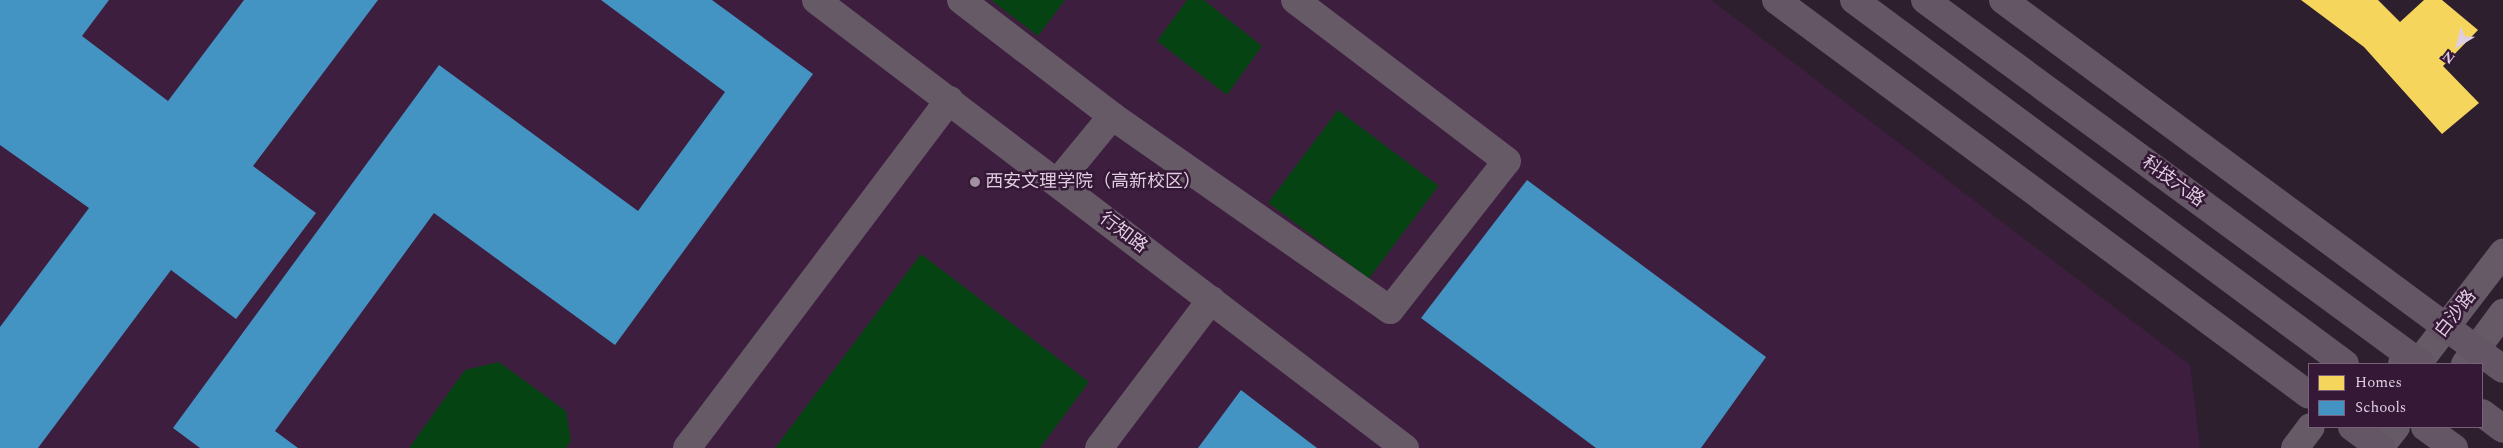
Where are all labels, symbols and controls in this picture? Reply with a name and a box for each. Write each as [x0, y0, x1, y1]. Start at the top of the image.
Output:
north arrow [2433, 20, 2483, 70]
text: N [2438, 46, 2460, 69]
street label: 科技六路 [2138, 152, 2208, 212]
place label: 西安文理学院（高新校区） [985, 171, 1201, 193]
marker: 西安文理学院（高新校区） [969, 176, 981, 188]
street label: 行知路 [1095, 208, 1151, 258]
street label: 白沙路 [2431, 286, 2481, 342]
legend [2308, 363, 2483, 428]
text: Homes [2355, 371, 2402, 394]
text: Schools [2355, 396, 2406, 419]

